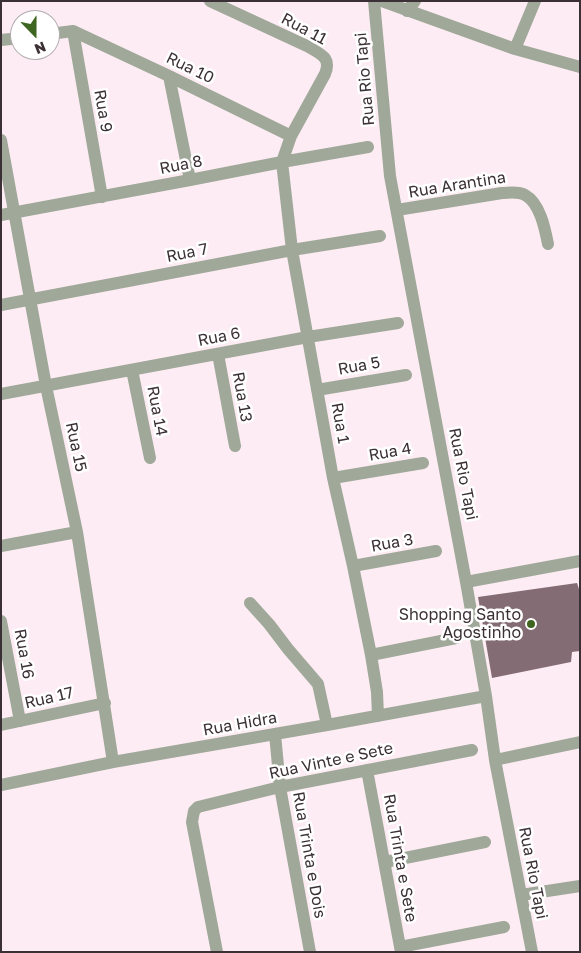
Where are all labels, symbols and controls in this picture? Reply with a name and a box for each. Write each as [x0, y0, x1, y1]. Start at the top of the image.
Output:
street label: Rua 11 [278, 9, 330, 49]
north arrow [10, 10, 60, 60]
street label: Rua Rio Tapi [351, 31, 379, 127]
text: N [32, 39, 49, 58]
street label: Rua 10 [163, 48, 217, 88]
street label: Rua 9 [90, 88, 116, 134]
street label: Rua 8 [158, 151, 204, 179]
street label: Rua Arantina [407, 168, 507, 202]
street label: Rua 7 [165, 240, 209, 266]
street label: Rua 6 [196, 323, 242, 351]
street label: Rua 5 [336, 353, 382, 379]
street label: Rua 13 [228, 371, 256, 423]
street label: Rua 14 [143, 384, 171, 438]
street label: Rua 1 [327, 401, 353, 445]
street label: Rua 15 [61, 420, 91, 474]
street label: Rua Rio Tapi [445, 426, 481, 522]
street label: Rua 4 [367, 439, 413, 465]
street label: Rua 3 [369, 530, 415, 556]
place label: Shopping Santo Agostinho [399, 605, 521, 643]
marker: Shopping Santo Agostinho [525, 618, 537, 630]
street label: Rua 16 [10, 627, 38, 681]
street label: Rua 17 [23, 683, 75, 713]
street label: Rua Hidra [202, 708, 278, 740]
street label: Rua Vinte e Sete [267, 738, 395, 784]
street label: Rua Trinta e Dois [288, 790, 330, 920]
street label: Rua Trinta e Sete [379, 792, 421, 924]
street label: Rua Rio Tapi [515, 825, 551, 921]

